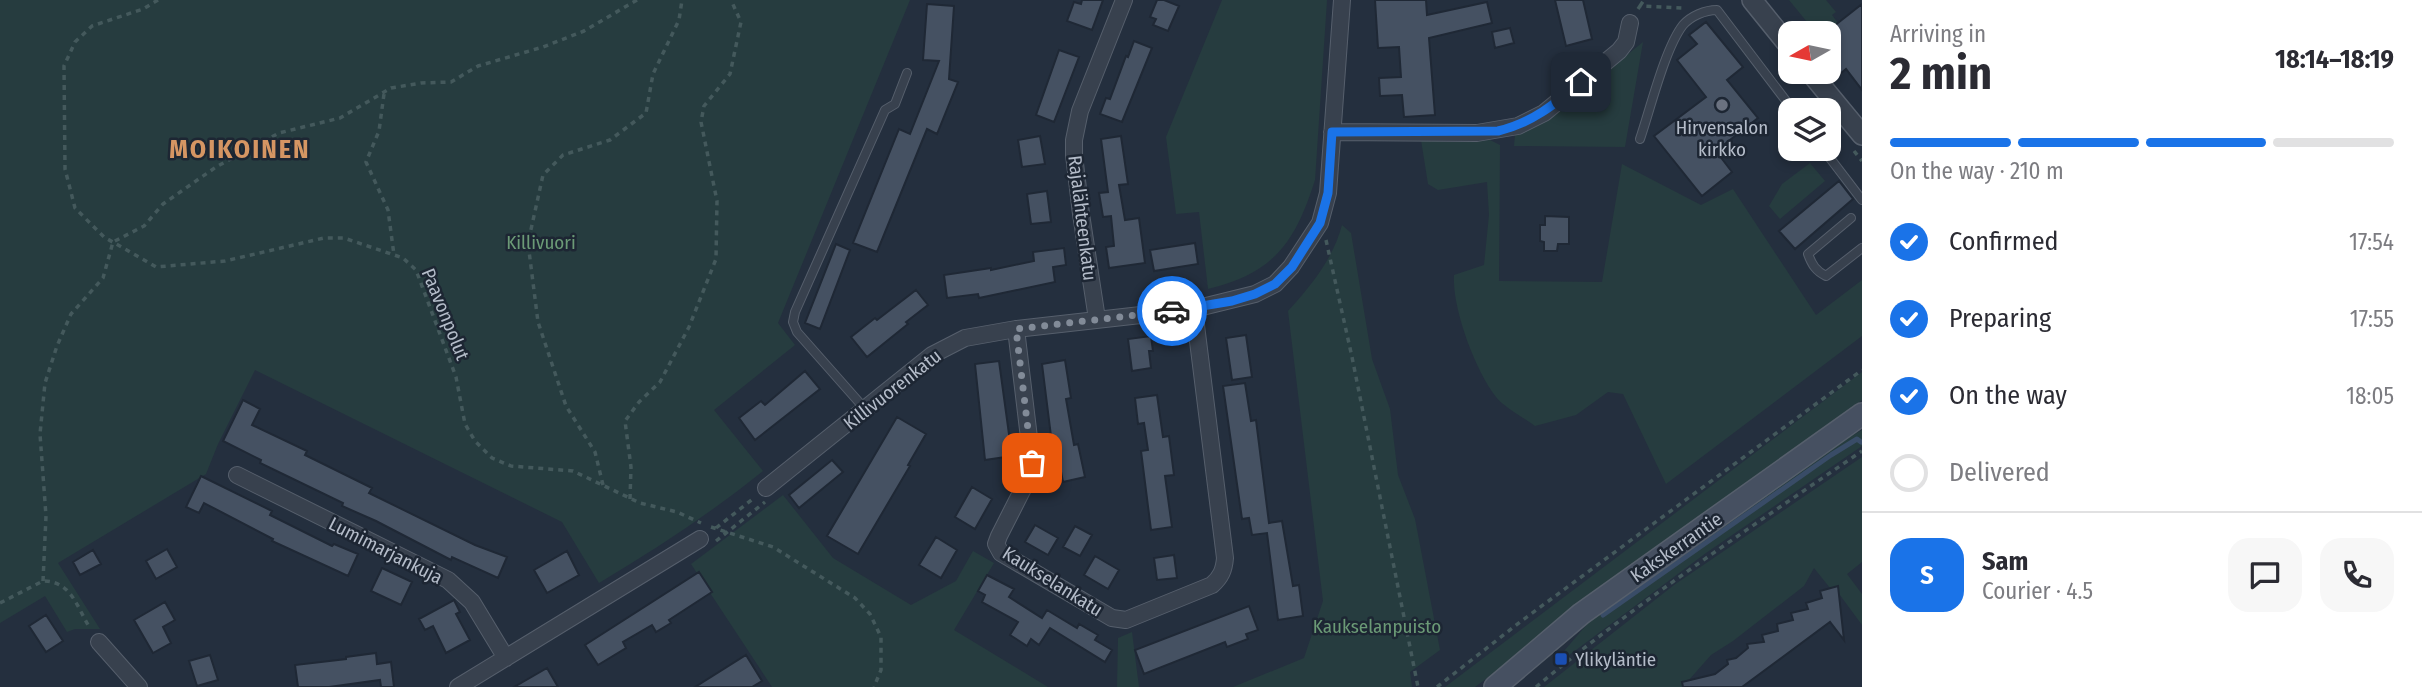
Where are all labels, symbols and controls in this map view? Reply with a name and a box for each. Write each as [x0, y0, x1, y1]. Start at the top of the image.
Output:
text: Arriving in [1890, 20, 1986, 48]
north arrow [1778, 21, 1841, 84]
map controls [1778, 21, 1841, 161]
text: 18:14–18:19 [2275, 44, 2394, 75]
text: 2 min [1890, 46, 1992, 101]
pin [1551, 52, 1611, 112]
icon: home [1562, 63, 1600, 101]
marker: Hirvensalon kirkko [1714, 97, 1730, 113]
button: layers [1778, 98, 1841, 161]
place label: Hirvensalon kirkko [1676, 116, 1768, 161]
district label: MOIKOINEN [169, 134, 311, 165]
street label: Rajalähteenkatu [1063, 154, 1102, 282]
text: On the way · 210 m [1890, 157, 2064, 185]
icon: check [1890, 223, 1928, 261]
text: Confirmed [1949, 226, 2059, 257]
text: 17:54 [2349, 228, 2394, 256]
park label: Killivuori [506, 231, 576, 254]
street label: Paavonpolut [417, 265, 475, 364]
courier [1137, 276, 1207, 346]
icon: car [1153, 292, 1191, 330]
icon: check [1890, 300, 1928, 338]
text: Preparing [1949, 303, 2051, 334]
text: 17:55 [2350, 305, 2394, 333]
street label: Killivuorenkatu [839, 344, 946, 435]
icon: check [1890, 377, 1928, 415]
text: On the way [1949, 380, 2067, 411]
text: 18:05 [2346, 382, 2394, 410]
pin [1002, 433, 1062, 493]
icon: bag [1013, 444, 1051, 482]
text: Delivered [1949, 457, 2050, 488]
street label: Kakskerrantie [1626, 507, 1727, 587]
street label: Lumimarjankuja [325, 512, 447, 589]
button: chat [2228, 538, 2302, 612]
button: phone [2320, 538, 2394, 612]
street label: Kaukselankatu [998, 542, 1107, 621]
text: Sam [1982, 546, 2028, 577]
text: S [1920, 560, 1934, 591]
text: Courier · 4.5 [1982, 577, 2093, 605]
park label: Kaukselanpuisto [1313, 615, 1441, 638]
place label: Ylikyläntie [1575, 648, 1656, 671]
marker: Ylikyläntie [1553, 651, 1569, 667]

